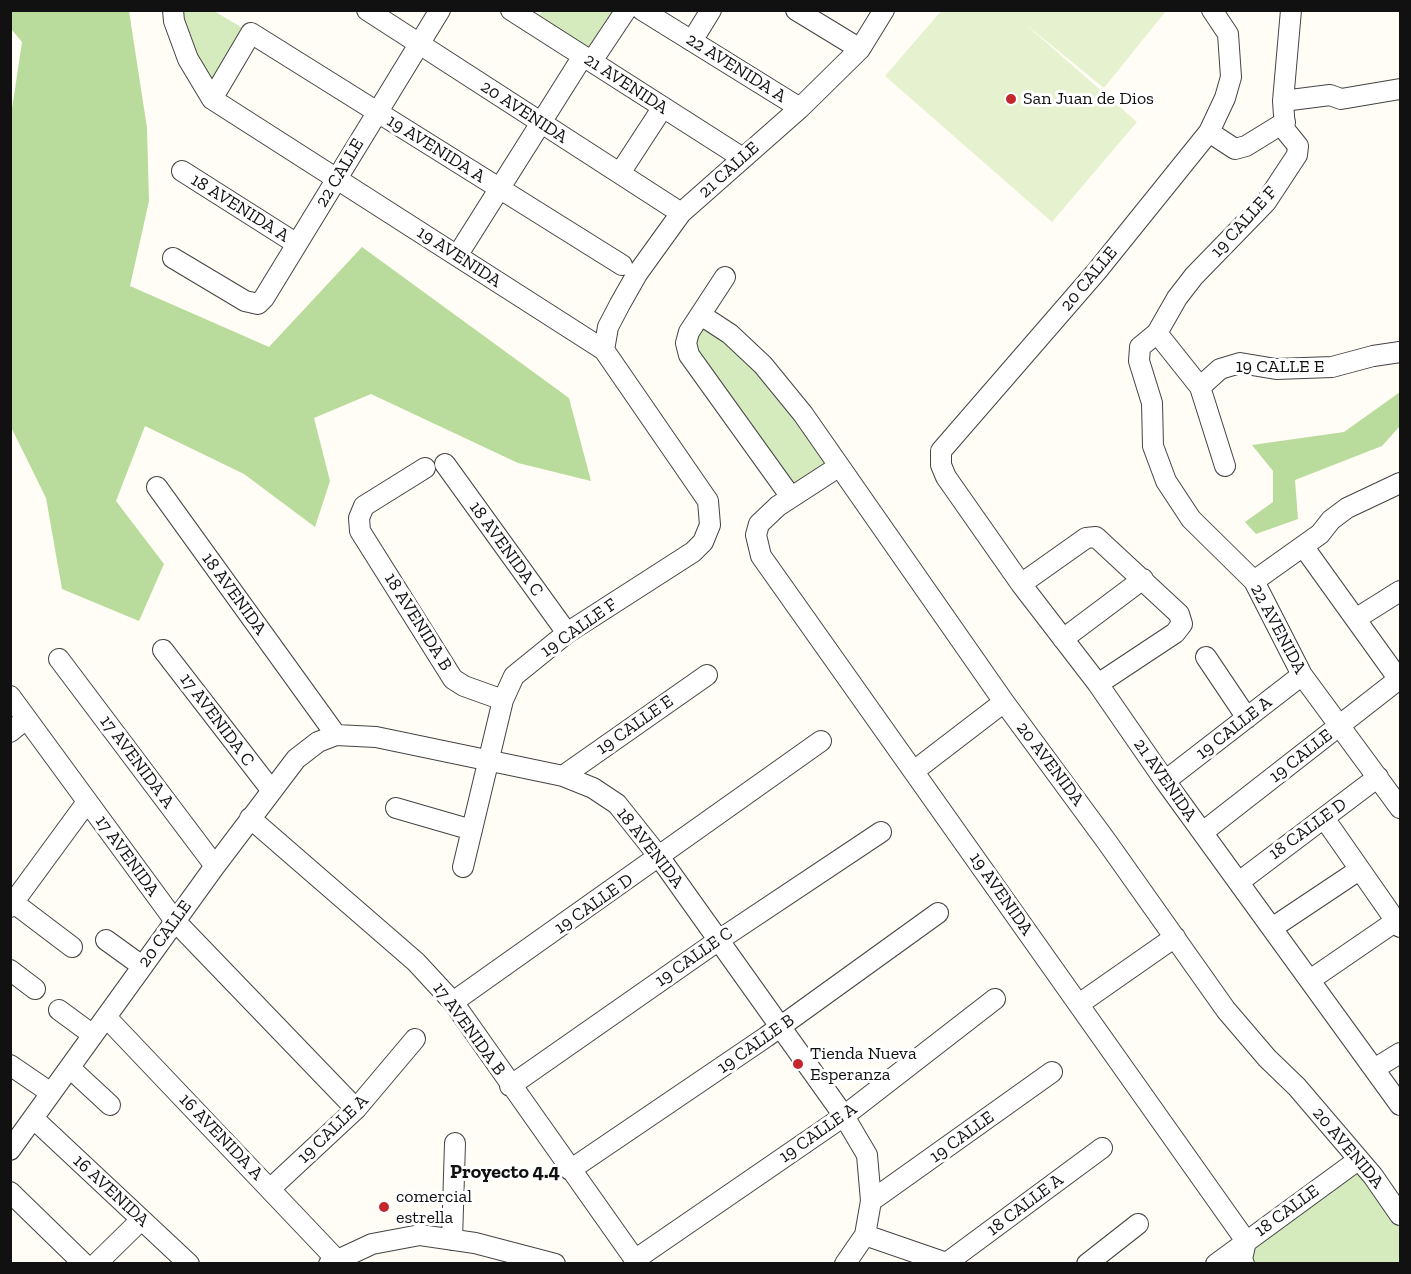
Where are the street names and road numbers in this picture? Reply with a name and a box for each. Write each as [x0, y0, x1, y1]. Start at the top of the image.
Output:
street label: 22 AVENIDA A [682, 29, 790, 107]
street label: 21 AVENIDA [580, 49, 672, 119]
street label: 20 AVENIDA [476, 76, 572, 148]
street label: 19 AVENIDA A [383, 110, 489, 188]
street label: 22 CALLE [311, 135, 369, 211]
street label: 21 CALLE [694, 137, 764, 203]
street label: 18 AVENIDA A [187, 169, 293, 247]
street label: 19 CALLE F [1206, 182, 1282, 262]
street label: 19 AVENIDA [413, 222, 505, 292]
street label: 20 CALLE [1056, 242, 1122, 316]
street label: 19 CALLE E [1236, 356, 1324, 378]
street label: 18 AVENIDA C [464, 497, 548, 601]
street label: 18 AVENIDA [197, 549, 271, 639]
street label: 18 AVENIDA B [379, 569, 457, 675]
street label: 22 AVENIDA [1245, 581, 1311, 677]
street label: 19 CALLE F [537, 594, 621, 662]
street label: 17 AVENIDA C [175, 669, 259, 771]
street label: 19 CALLE E [592, 691, 678, 759]
street label: 19 CALLE A [1192, 692, 1276, 764]
street label: 17 AVENIDA A [95, 711, 179, 813]
street label: 20 AVENIDA [1011, 718, 1089, 810]
street label: 19 CALLE [1265, 725, 1337, 787]
street label: 21 AVENIDA [1129, 735, 1201, 825]
street label: 18 CALLE D [1265, 794, 1351, 864]
street label: 18 AVENIDA [612, 803, 688, 893]
street label: 17 AVENIDA [90, 811, 164, 901]
street label: 19 AVENIDA [965, 848, 1037, 940]
street label: 19 CALLE D [551, 869, 637, 939]
street label: 20 CALLE [134, 896, 196, 972]
street label: 19 CALLE C [651, 922, 737, 992]
street label: 17 AVENIDA B [428, 978, 510, 1080]
street label: 19 CALLE B [713, 1010, 799, 1078]
street label: 16 AVENIDA A [174, 1089, 268, 1185]
street label: 19 CALLE A [293, 1090, 373, 1168]
street label: 19 CALLE A [775, 1098, 861, 1168]
street label: 20 AVENIDA [1308, 1103, 1388, 1193]
street label: 19 CALLE [926, 1106, 998, 1168]
street label: 16 AVENIDA [68, 1150, 154, 1232]
street label: 18 CALLE A [983, 1169, 1067, 1241]
street label: 18 CALLE [1251, 1180, 1323, 1242]

